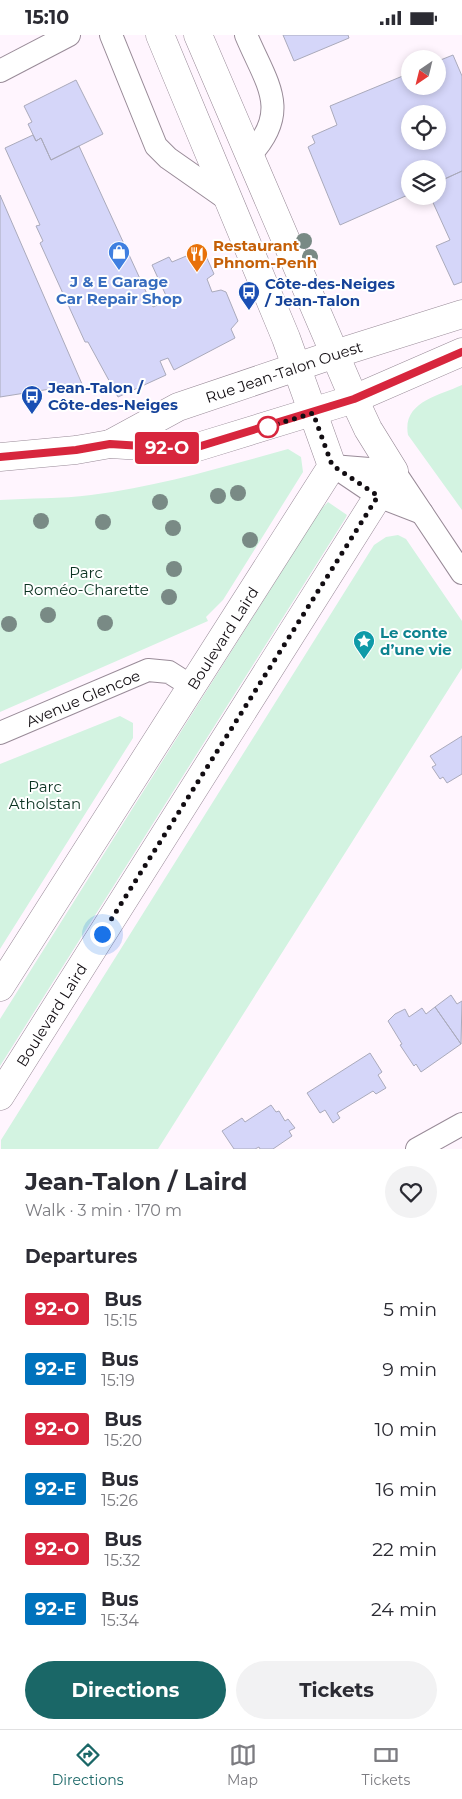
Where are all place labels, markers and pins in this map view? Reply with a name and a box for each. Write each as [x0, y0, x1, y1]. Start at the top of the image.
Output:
place label: Restaurant Phnom-Penh [213, 236, 317, 272]
shop icon: J & E Garage Car Repair Shop [107, 240, 131, 271]
restaurant icon: Restaurant Phnom-Penh [185, 242, 209, 273]
place label: J & E Garage Car Repair Shop [56, 272, 182, 308]
place label: Côte-des-Neiges / Jean-Talon [264, 274, 395, 310]
bus stop icon: Côte-des-Neiges / Jean-Talon [237, 280, 261, 311]
place label: Jean-Talon / Côte-des-Neiges [47, 378, 178, 414]
bus stop icon: Jean-Talon / Côte-des-Neiges [20, 384, 44, 415]
unlabelled marker [257, 416, 279, 438]
place label: Le conte d’une vie [380, 623, 452, 659]
place icon: Le conte d’une vie [352, 629, 376, 660]

